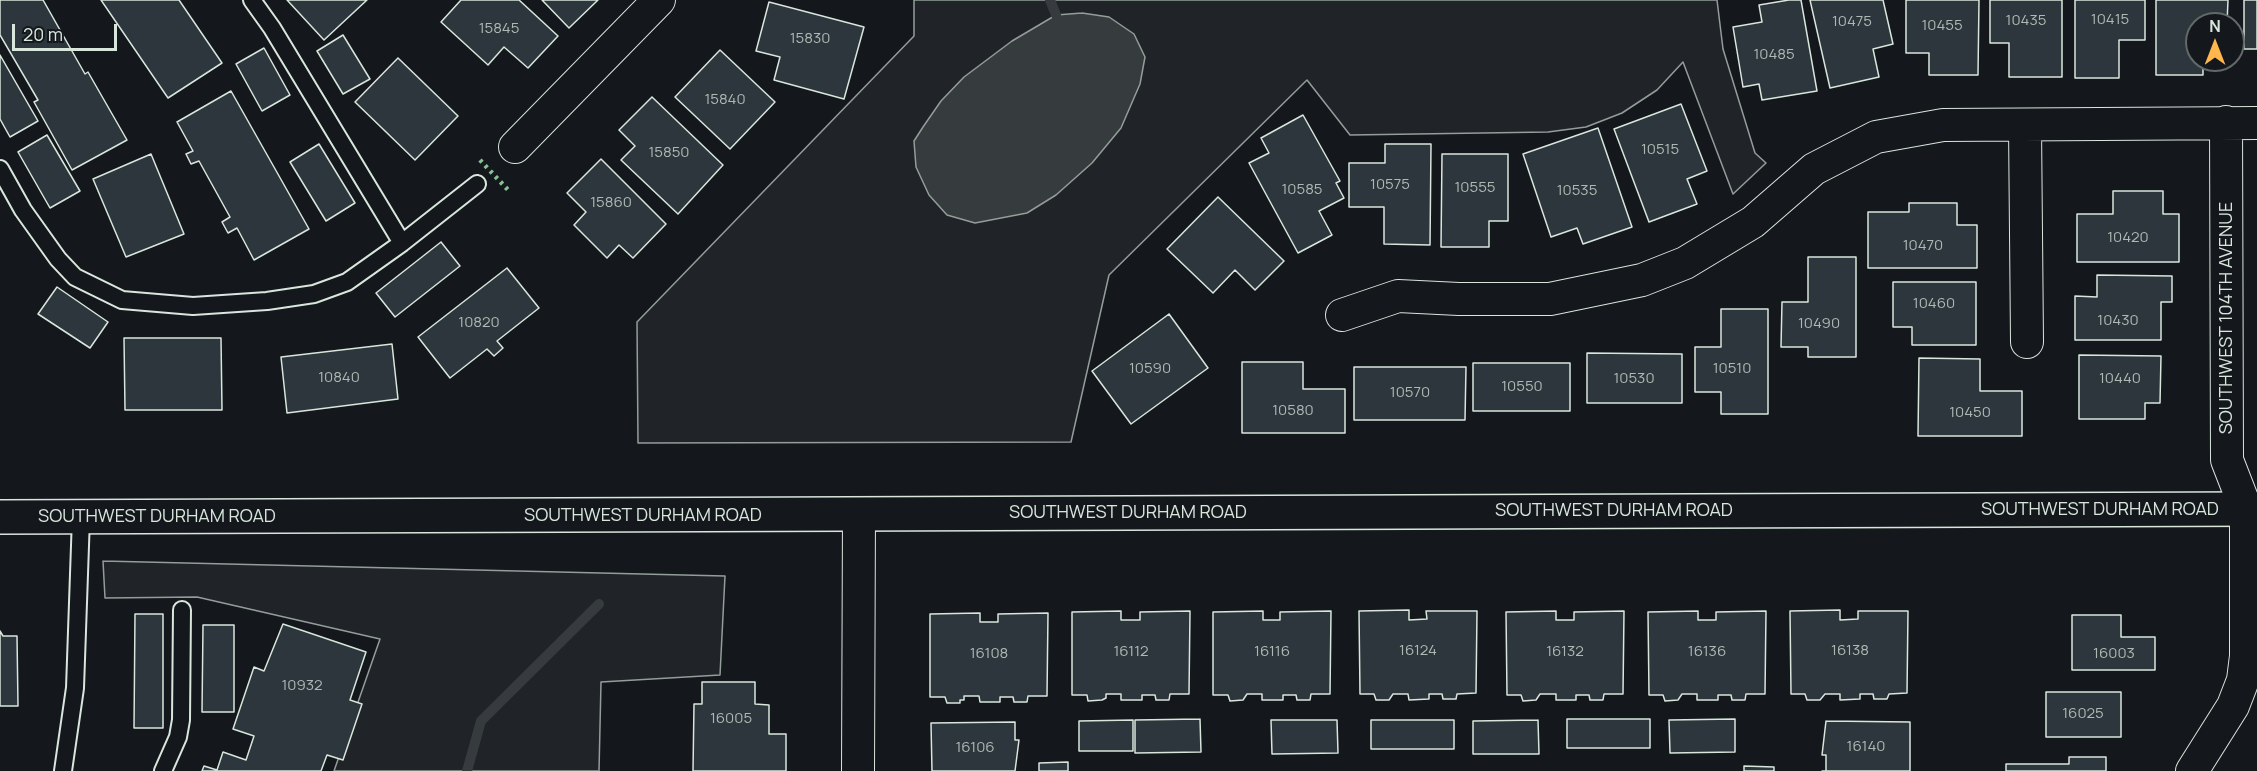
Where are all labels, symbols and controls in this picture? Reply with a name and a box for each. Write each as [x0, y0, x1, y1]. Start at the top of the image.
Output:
house number: 10415 [2091, 11, 2129, 29]
scale bar [15, 12, 120, 50]
house number: 10435 [2006, 12, 2046, 30]
north arrow [2185, 12, 2245, 72]
house number: 10475 [1832, 13, 1872, 31]
text: N [2209, 15, 2221, 37]
house number: 10455 [1921, 17, 1963, 35]
house number: 15845 [479, 20, 519, 38]
text: 20 m [23, 22, 63, 46]
house number: 15830 [790, 30, 830, 48]
house number: 10485 [1753, 46, 1795, 64]
house number: 15840 [704, 91, 746, 109]
house number: 10515 [1641, 141, 1679, 159]
house number: 15850 [648, 144, 690, 162]
house number: 10575 [1370, 176, 1410, 194]
house number: 10555 [1455, 179, 1495, 197]
house number: 10585 [1281, 181, 1323, 199]
house number: 10535 [1557, 182, 1597, 200]
house number: 15860 [590, 194, 632, 212]
street label: SOUTHWEST 104TH AVENUE [2216, 202, 2238, 434]
house number: 10420 [2107, 229, 2149, 247]
house number: 10470 [1903, 237, 1943, 255]
house number: 10460 [1913, 295, 1955, 313]
house number: 10430 [2097, 312, 2139, 330]
house number: 10820 [458, 314, 500, 332]
house number: 10490 [1798, 315, 1840, 333]
house number: 10590 [1129, 360, 1171, 378]
house number: 10510 [1713, 360, 1751, 378]
house number: 10840 [318, 369, 360, 387]
house number: 10530 [1613, 370, 1655, 388]
house number: 10440 [2099, 370, 2141, 388]
house number: 10550 [1501, 378, 1543, 396]
house number: 10570 [1390, 384, 1430, 402]
house number: 10580 [1272, 402, 1314, 420]
house number: 10450 [1949, 404, 1991, 422]
street label: SOUTHWEST DURHAM ROAD [1981, 499, 2219, 521]
street label: SOUTHWEST DURHAM ROAD [1495, 500, 1733, 522]
street label: SOUTHWEST DURHAM ROAD [1009, 502, 1247, 524]
street label: SOUTHWEST DURHAM ROAD [524, 505, 762, 527]
street label: SOUTHWEST DURHAM ROAD [38, 506, 276, 528]
house number: 16124 [1399, 642, 1437, 660]
house number: 16138 [1831, 642, 1869, 660]
house number: 16112 [1113, 643, 1149, 661]
house number: 16116 [1254, 643, 1290, 661]
house number: 16132 [1546, 643, 1584, 661]
house number: 16136 [1688, 643, 1726, 661]
house number: 16108 [970, 645, 1008, 663]
house number: 16003 [2093, 645, 2135, 663]
house number: 10932 [281, 677, 323, 695]
house number: 16025 [2062, 705, 2104, 723]
house number: 16005 [710, 710, 752, 728]
house number: 16140 [1847, 738, 1885, 756]
house number: 16106 [955, 739, 995, 757]

